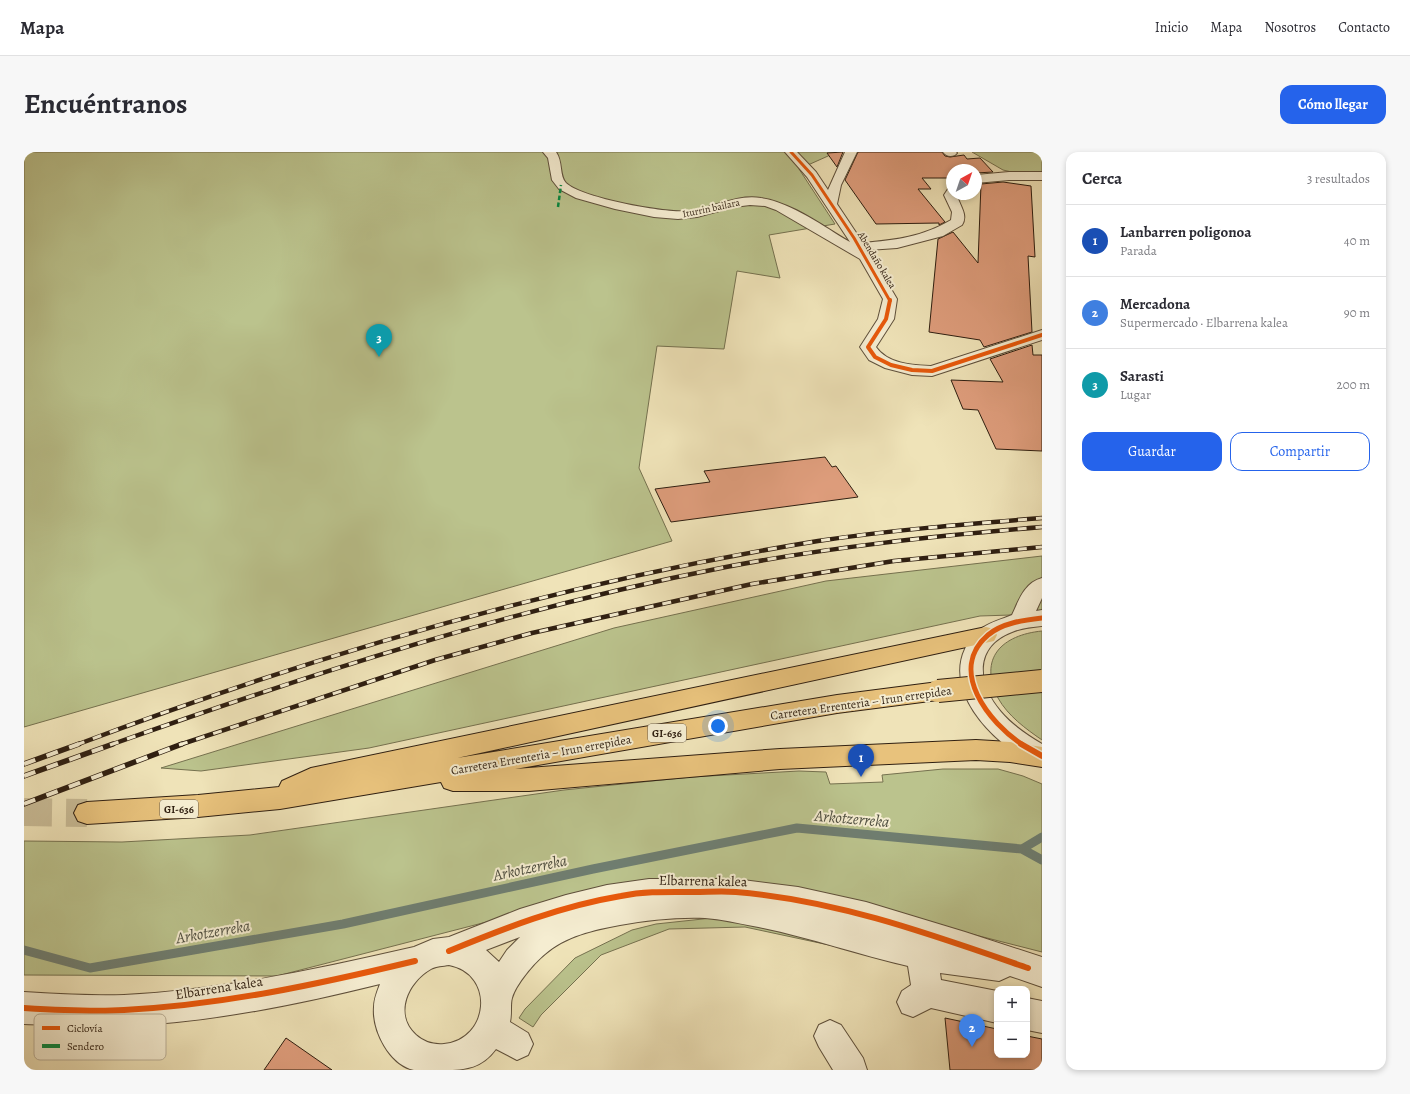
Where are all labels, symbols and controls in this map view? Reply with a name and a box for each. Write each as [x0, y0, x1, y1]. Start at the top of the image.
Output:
text: Mapa [20, 15, 64, 41]
text: Inicio [1155, 18, 1188, 37]
text: Mapa [1210, 18, 1242, 37]
text: Nosotros [1264, 18, 1316, 37]
text: Contacto [1338, 18, 1390, 37]
text: Encuéntranos [24, 85, 188, 123]
button: Cómo llegar [1280, 85, 1386, 124]
north arrow [946, 164, 982, 200]
text: Cerca [1082, 167, 1122, 190]
text: 3 resultados [1307, 170, 1370, 187]
street label: Iturrin bailara [681, 196, 741, 220]
text: Lanbarren poligonoa [1120, 222, 1252, 242]
street label: Abendaño kalea [854, 228, 899, 291]
text: 1 [1093, 232, 1097, 249]
text: 40 m [1344, 232, 1370, 249]
text: Parada [1120, 242, 1157, 259]
text: Mercadona [1120, 294, 1190, 314]
text: 2 [1092, 304, 1098, 321]
text: 90 m [1344, 304, 1370, 321]
text: Supermercado · Elbarrena kalea [1120, 314, 1288, 331]
pin: 3 [366, 324, 392, 357]
text: Sarasti [1120, 366, 1164, 386]
text: 3 [1092, 376, 1098, 393]
text: 200 m [1337, 376, 1370, 393]
text: Lugar [1120, 386, 1151, 403]
button: Guardar [1082, 432, 1222, 471]
button: Compartir [1230, 432, 1370, 471]
street label: Carretera Errenteria – Irun errepidea [769, 682, 953, 724]
your location [708, 716, 728, 736]
road number: GI-636 [648, 724, 686, 742]
street label: Carretera Errenteria – Irun errepidea [450, 731, 633, 779]
pin: 1 [848, 744, 874, 777]
road number: GI-636 [160, 800, 198, 818]
water label: Arkotzerreka [813, 805, 891, 833]
water label: Arkotzerreka [490, 849, 570, 887]
street label: Elbarrena kalea [659, 871, 748, 891]
water label: Arkotzerreka [173, 915, 252, 950]
street label: Elbarrena kalea [174, 972, 265, 1004]
map controls [994, 986, 1030, 1058]
button: + [994, 986, 1030, 1022]
legend [34, 1014, 166, 1060]
pin: 2 [959, 1014, 985, 1047]
text: Ciclovía [67, 1021, 103, 1036]
button: − [994, 1022, 1030, 1058]
text: Sendero [67, 1039, 105, 1054]

